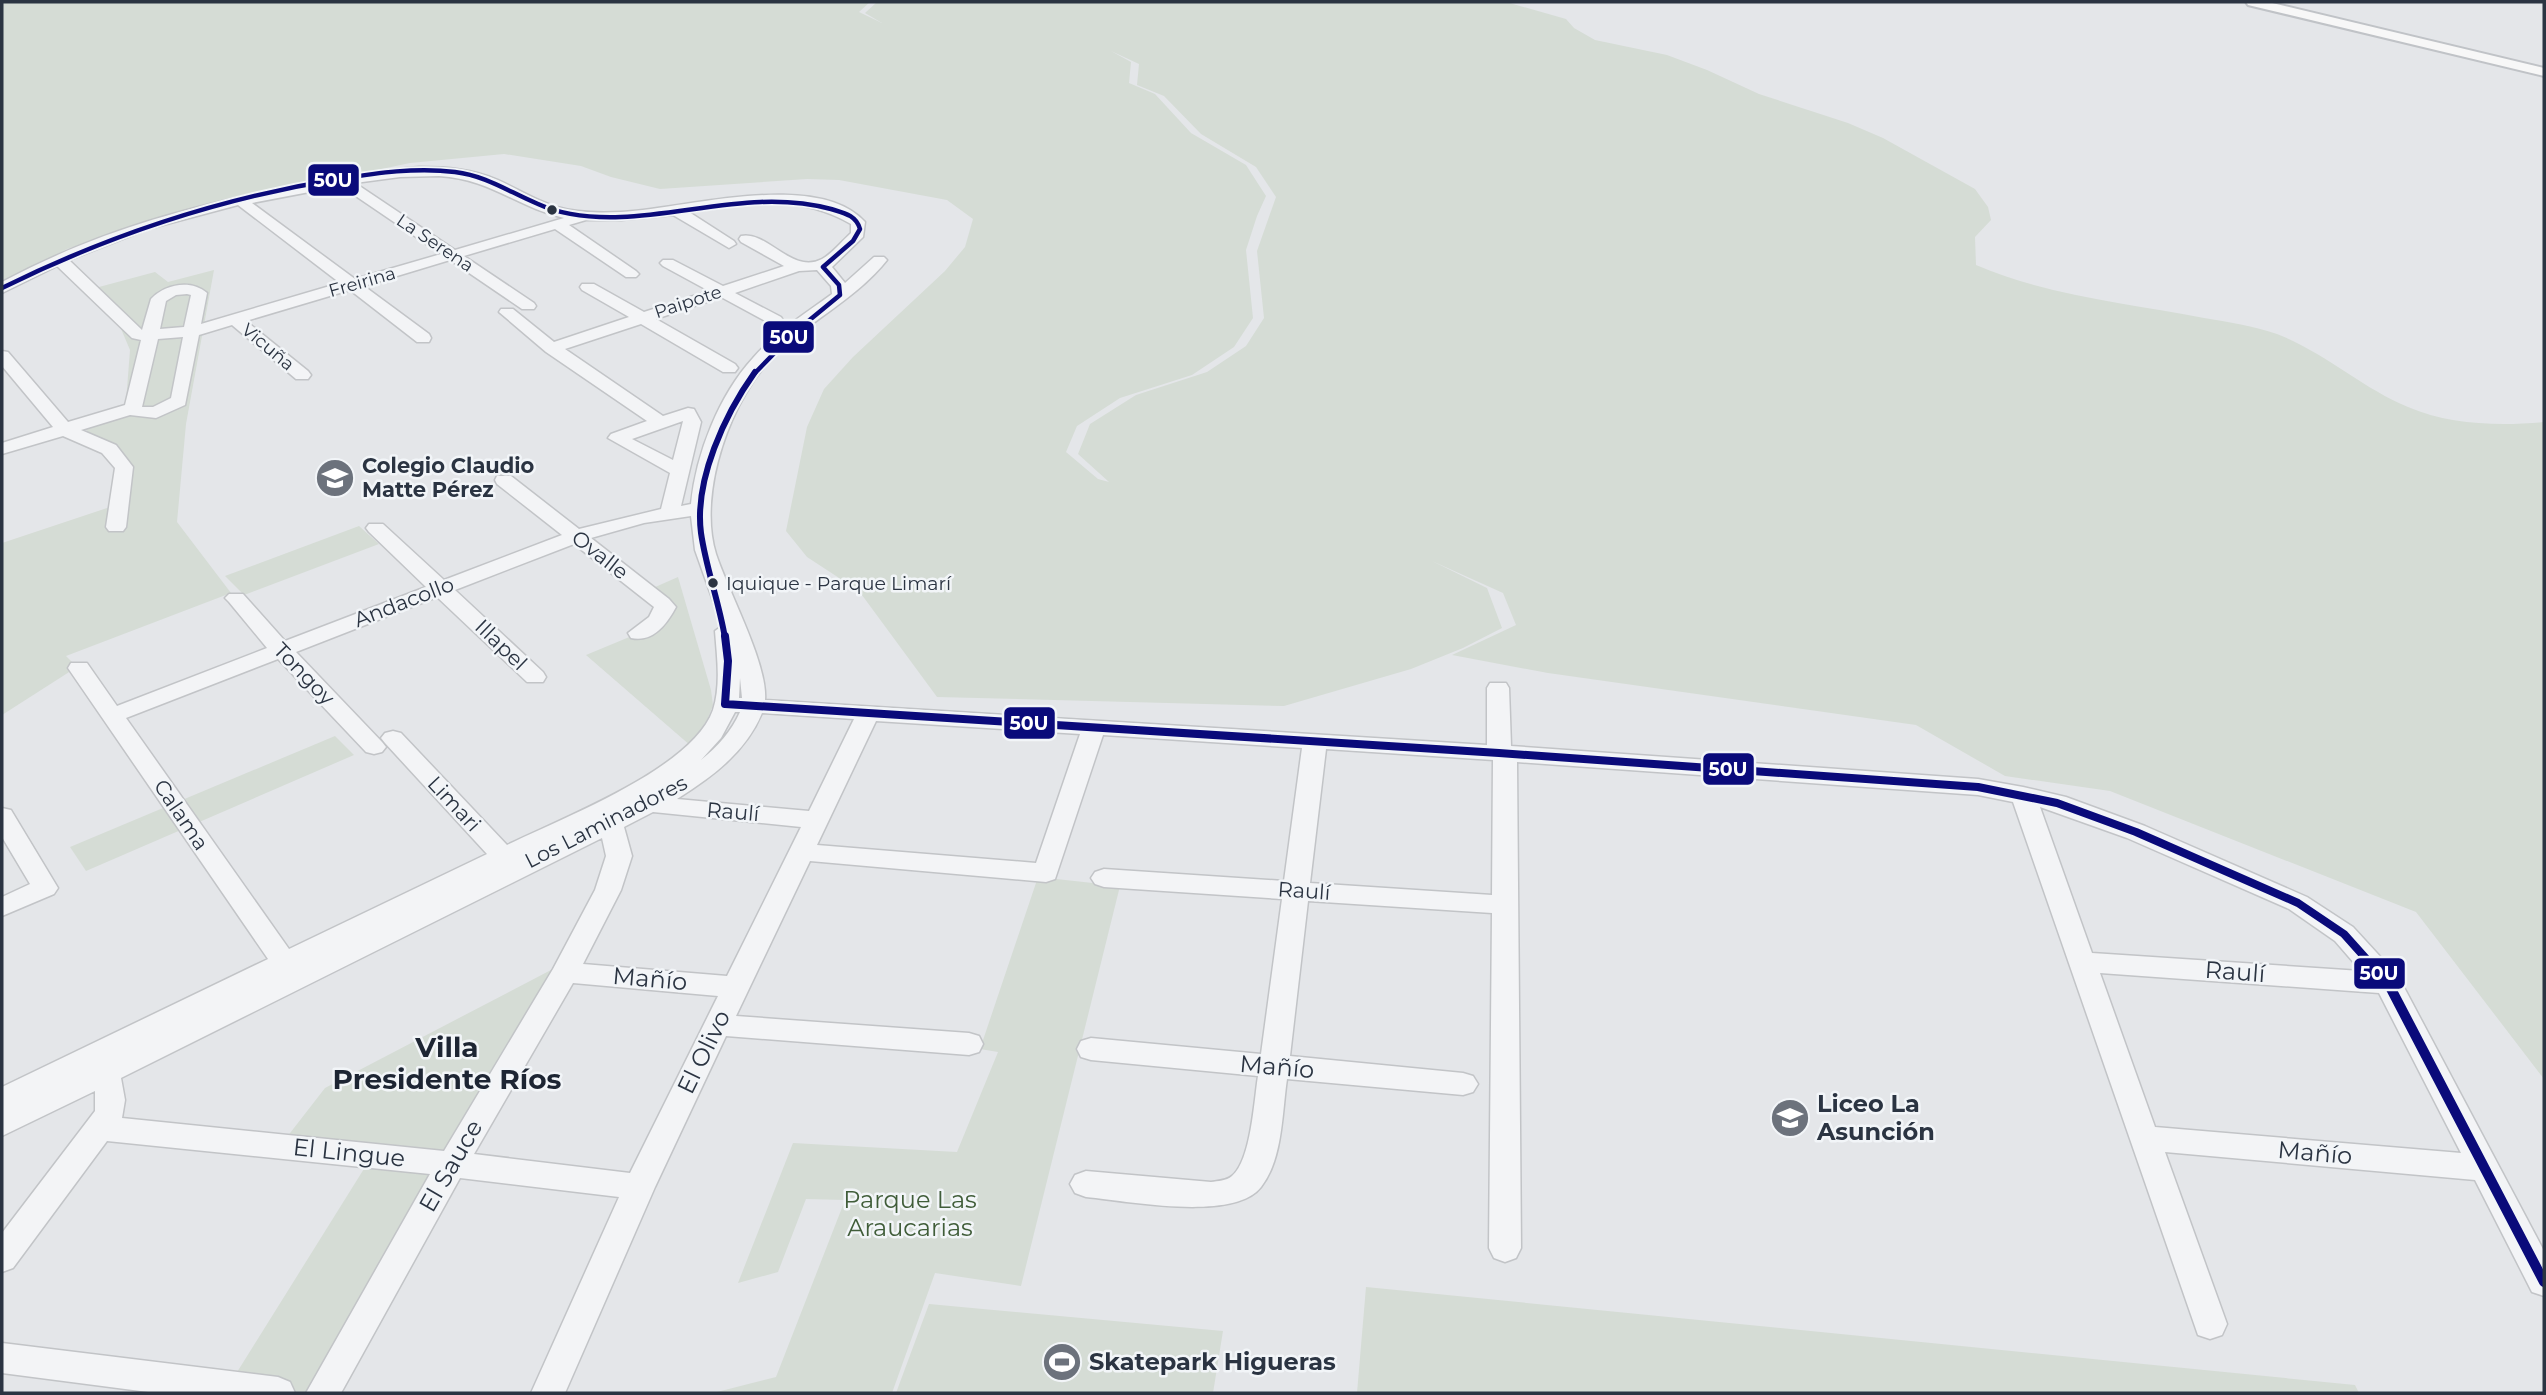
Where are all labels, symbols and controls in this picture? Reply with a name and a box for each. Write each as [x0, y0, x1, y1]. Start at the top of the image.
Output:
line badge: 50U [307, 163, 360, 197]
text: 50U [313, 169, 353, 192]
unlabelled marker [545, 203, 559, 217]
street label: La Serena [392, 209, 478, 277]
street label: Freirina [326, 262, 398, 302]
street label: Paipote [652, 281, 725, 323]
street label: Vicuña [237, 319, 299, 375]
line badge: 50U [762, 320, 815, 354]
text: 50U [769, 326, 809, 349]
place label: Colegio Claudio Matte Pérez [362, 453, 535, 502]
school or university icon: Colegio Claudio Matte Pérez [314, 457, 356, 499]
street label: Ovalle [567, 525, 634, 584]
street label: Andacollo [350, 571, 457, 632]
place label: Iquique - Parque Limarí [726, 572, 952, 595]
marker: Iquique - Parque Limarí [706, 576, 720, 590]
street label: Illapel [470, 614, 533, 675]
street label: Tongoy [269, 637, 340, 710]
line badge: 50U [1003, 706, 1056, 740]
text: 50U [1009, 712, 1049, 735]
line badge: 50U [1702, 752, 1755, 786]
text: 50U [1708, 758, 1748, 781]
street label: Los Laminadores [520, 770, 691, 873]
street label: Limari [423, 771, 486, 837]
street label: Calama [149, 775, 214, 855]
street label: Raulí [706, 797, 762, 826]
street label: Raulí [1277, 876, 1333, 905]
street label: Raulí [2204, 955, 2268, 988]
line badge: 50U [2353, 957, 2406, 990]
street label: Mañío [612, 961, 689, 996]
text: 50U [2359, 962, 2399, 985]
street label: El Olivo [671, 1005, 736, 1098]
district label: Villa Presidente Ríos [333, 1030, 562, 1096]
street label: Mañío [1239, 1049, 1316, 1084]
place label: Liceo La Asunción [1816, 1089, 1935, 1146]
school or university icon: Liceo La Asunción [1769, 1097, 1811, 1139]
street label: El Sauce [413, 1114, 489, 1217]
street label: El Lingue [292, 1132, 407, 1173]
street label: Mañío [2277, 1135, 2354, 1170]
park label: Parque Las Araucarias [843, 1185, 977, 1242]
sports icon: Skatepark Higueras [1041, 1341, 1083, 1383]
place label: Skatepark Higueras [1089, 1347, 1336, 1376]

